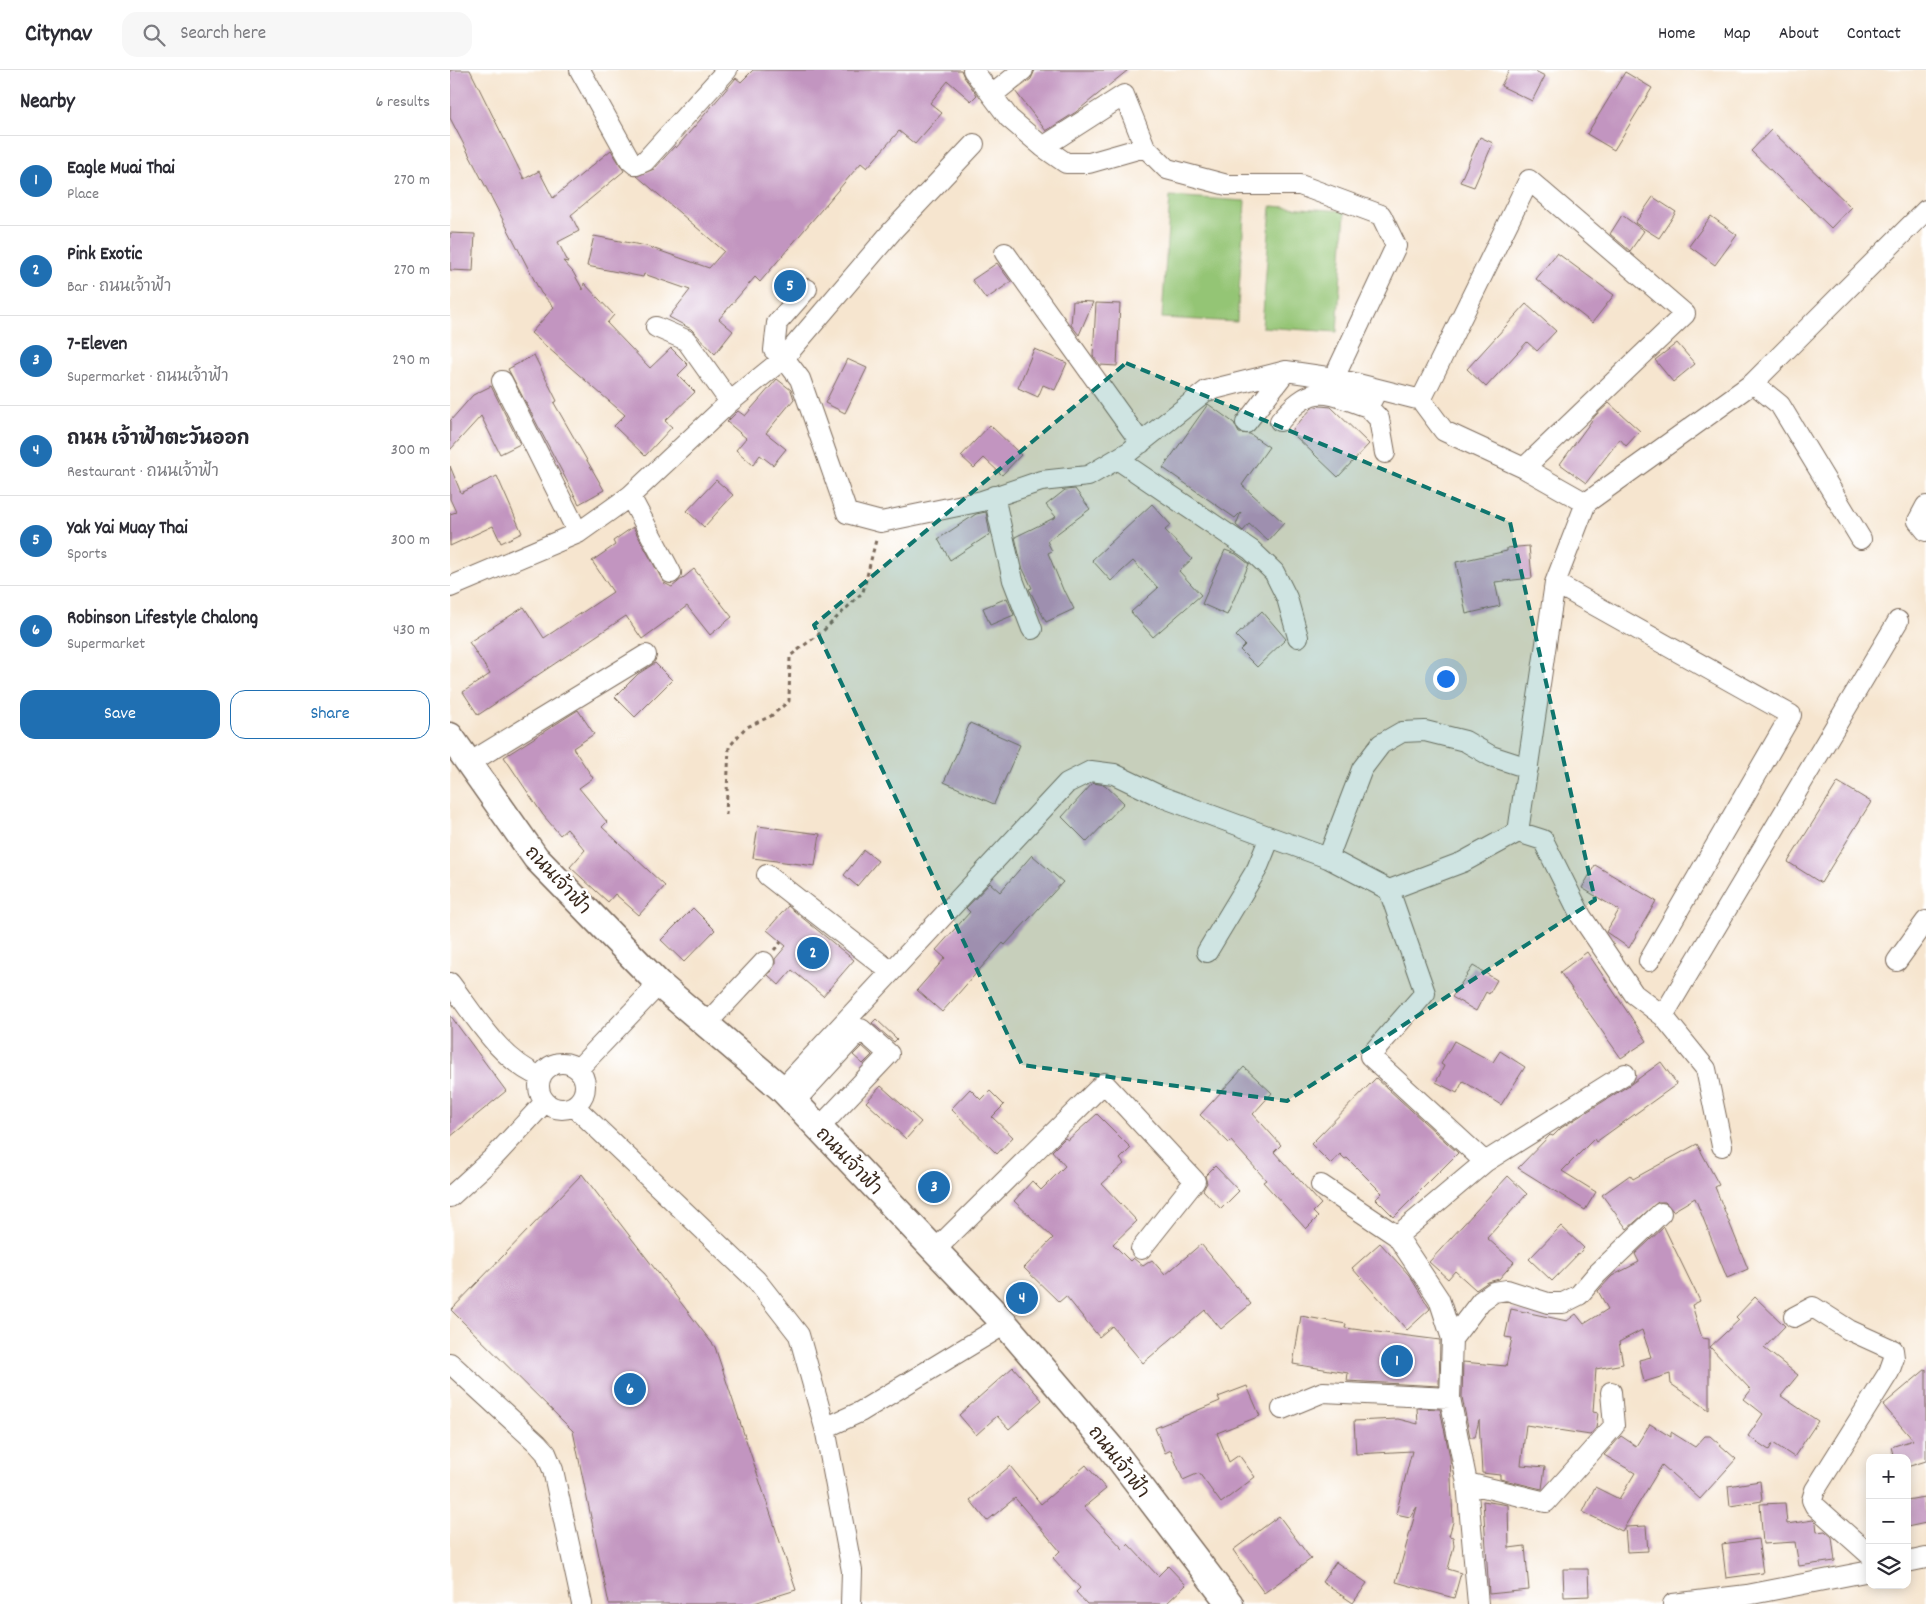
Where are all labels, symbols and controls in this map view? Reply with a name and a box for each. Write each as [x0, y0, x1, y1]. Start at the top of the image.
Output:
search box [122, 12, 472, 57]
text: Citynav [25, 18, 92, 52]
icon: search [140, 21, 168, 49]
text: Search here [180, 21, 266, 48]
text: Home [1658, 22, 1695, 47]
text: Map [1723, 22, 1751, 47]
text: About [1779, 22, 1819, 47]
text: Contact [1847, 22, 1901, 47]
text: Nearby [20, 88, 75, 118]
text: 6 results [375, 91, 430, 114]
text: Eagle Muai Thai [67, 156, 175, 183]
text: 1 [34, 169, 38, 192]
text: 270 m [394, 169, 430, 192]
text: Place [67, 183, 99, 206]
text: Pink Exotic [67, 242, 142, 269]
text: 2 [33, 259, 40, 282]
text: 270 m [394, 259, 430, 282]
pin: 5 [774, 267, 806, 305]
text: Bar · ถนนเจ้าฟ้า [67, 276, 171, 299]
text: 7-Eleven [67, 332, 127, 359]
text: 3 [32, 349, 40, 372]
text: 290 m [392, 349, 430, 372]
text: Supermarket · ถนนเจ้าฟ้า [67, 366, 229, 389]
text: ถนน เจ้าฟ้าตะวันออก [67, 427, 250, 454]
text: 4 [33, 439, 39, 462]
text: 300 m [391, 439, 430, 462]
text: Restaurant · ถนนเจ้าฟ้า [67, 461, 219, 484]
text: Yak Yai Muay Thai [67, 516, 188, 543]
text: 5 [32, 529, 40, 552]
text: 300 m [391, 529, 430, 552]
text: Sports [67, 543, 107, 566]
text: Robinson Lifestyle Chalong [67, 606, 258, 633]
text: 6 [32, 619, 40, 642]
text: 430 m [393, 619, 430, 642]
text: Supermarket [67, 633, 145, 656]
your location [1433, 666, 1459, 692]
button: Save [20, 690, 220, 739]
button: Share [230, 690, 430, 739]
street label: ถนนเจ้าฟ้า [517, 839, 597, 922]
pin: 2 [797, 934, 829, 972]
street label: ถนนเจ้าฟ้า [808, 1121, 888, 1203]
pin: 3 [918, 1168, 950, 1206]
pin: 4 [1006, 1279, 1038, 1317]
pin: 1 [1381, 1342, 1413, 1380]
pin: 6 [614, 1370, 646, 1408]
street label: ถนนเจ้าฟ้า [1080, 1420, 1156, 1505]
map controls [1866, 1454, 1911, 1589]
button: + [1866, 1454, 1911, 1499]
button: − [1866, 1499, 1911, 1544]
button: layers [1866, 1544, 1911, 1589]

